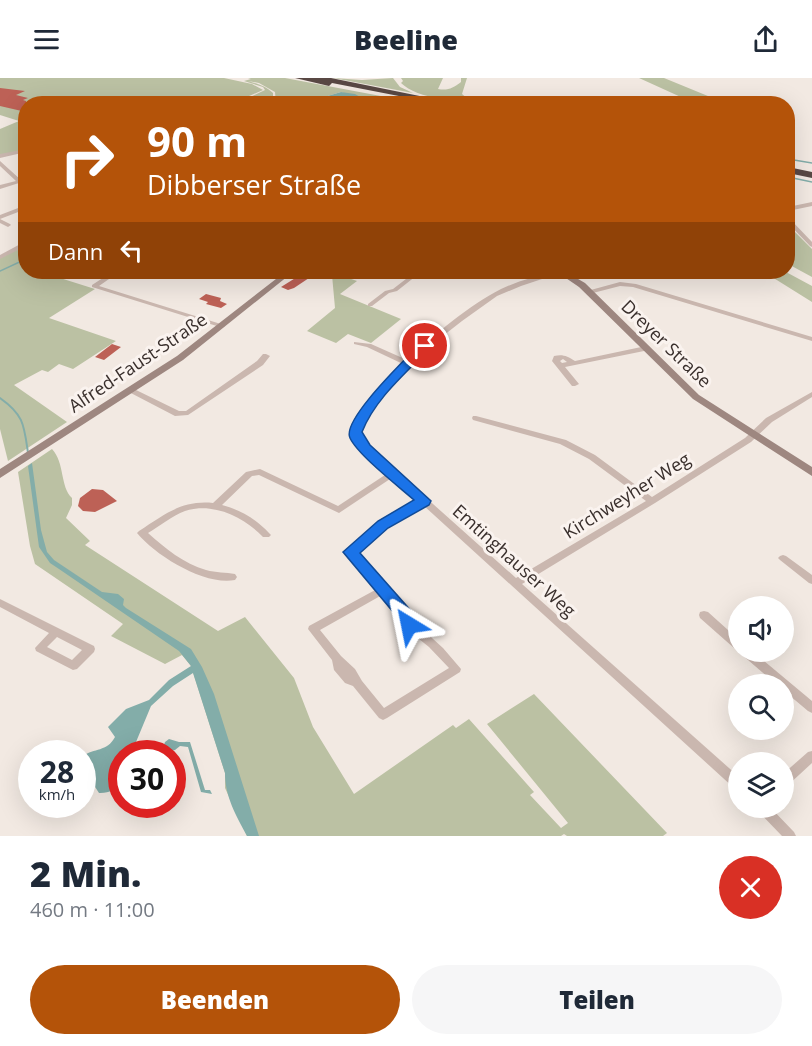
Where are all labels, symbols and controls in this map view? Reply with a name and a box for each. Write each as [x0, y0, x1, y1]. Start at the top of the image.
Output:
text: Beeline [354, 21, 458, 58]
icon: menu [30, 23, 63, 56]
icon: share [749, 23, 782, 56]
text: 90 m [147, 112, 247, 169]
icon: right [48, 120, 126, 198]
text: Dibberser Straße [147, 166, 361, 203]
icon: left [115, 234, 148, 267]
text: Dann [48, 236, 103, 266]
street label: Dreyer Straße [616, 294, 717, 392]
street label: Alfred-Faust-Straße [63, 307, 211, 418]
pin [399, 320, 450, 371]
icon: arrive [408, 329, 441, 362]
street label: Kirchweyher Weg [558, 446, 695, 544]
street label: Emtinghauser Weg [448, 499, 581, 622]
position arrow [377, 593, 441, 657]
map controls [728, 596, 794, 818]
button: sound [728, 596, 794, 662]
button: search [728, 674, 794, 740]
speed limit sign: 30 [108, 740, 186, 818]
text: 28 [40, 751, 74, 792]
button: layers [728, 752, 794, 818]
text: km/h [39, 784, 75, 804]
text: 2 Min. [30, 849, 141, 898]
button: close [719, 856, 782, 919]
text: 460 m · 11:00 [30, 896, 155, 923]
button: Beenden [30, 965, 400, 1034]
button: Teilen [412, 965, 782, 1034]

